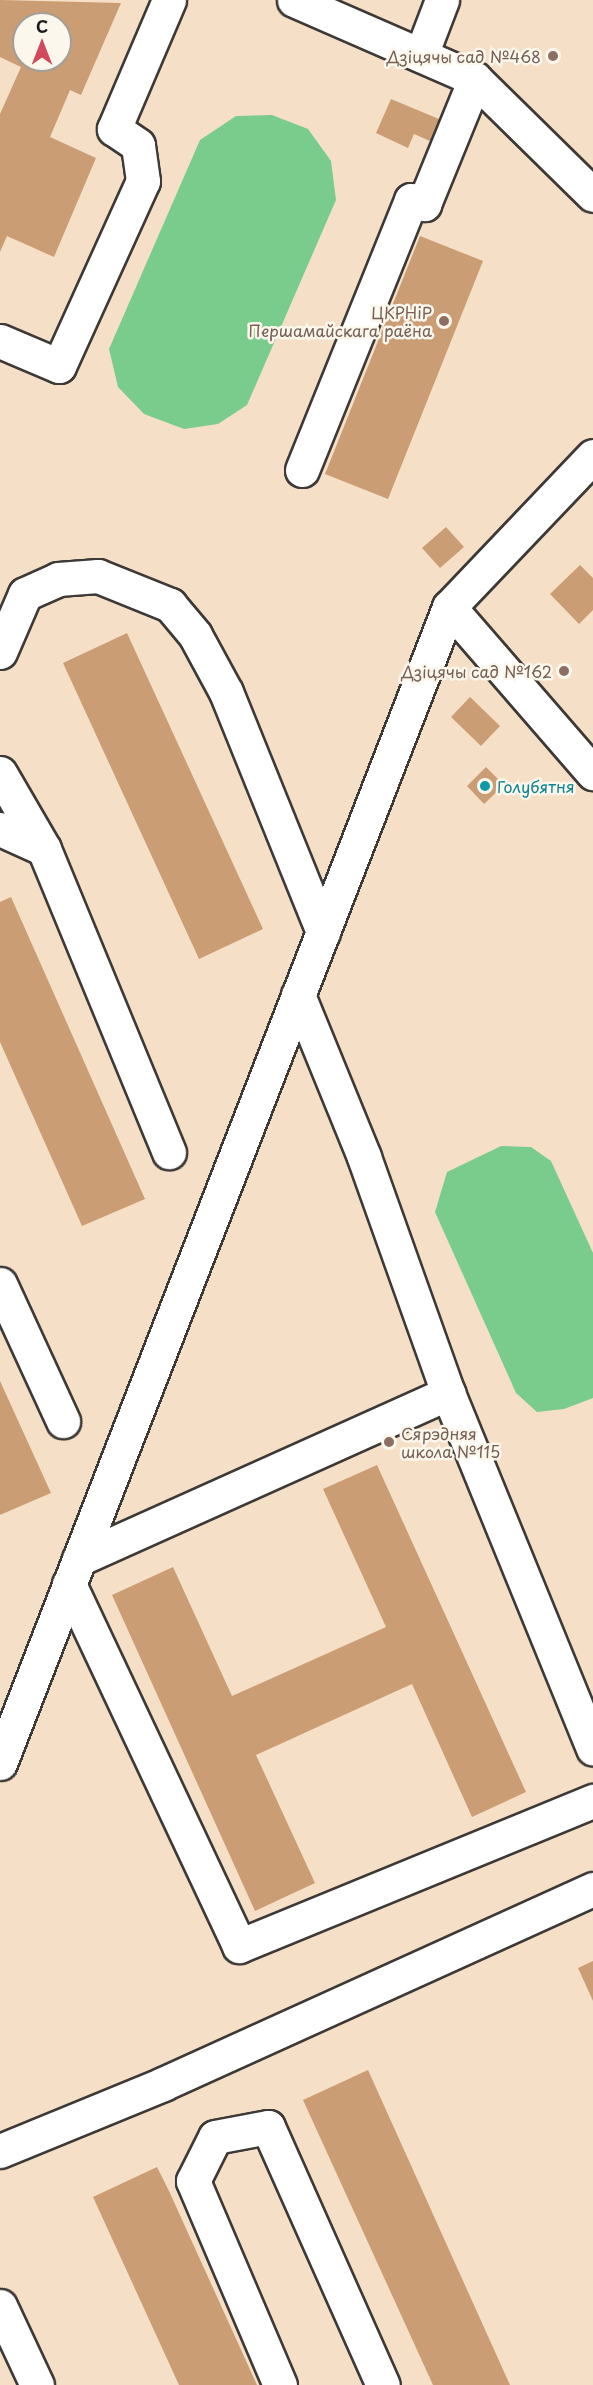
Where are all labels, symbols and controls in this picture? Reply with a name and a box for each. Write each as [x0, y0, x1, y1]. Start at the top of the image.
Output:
north arrow [12, 12, 72, 72]
text: С [36, 14, 48, 38]
place label: Дзіцячы сад №468 [386, 46, 541, 66]
marker: Дзіцячы сад №468 [546, 49, 560, 63]
place label: ЦКРНіР Першамайскага раёна [248, 302, 432, 340]
marker: ЦКРНіР Першамайскага раёна [437, 314, 451, 328]
place label: Дзіцячы сад №162 [401, 661, 552, 681]
marker: Дзіцячы сад №162 [557, 664, 571, 678]
place label: Голубятня [497, 776, 575, 796]
marker: Голубятня [478, 779, 492, 793]
place label: Сярэдняя школа №115 [401, 1423, 501, 1461]
marker: Сярэдняя школа №115 [382, 1435, 396, 1449]

